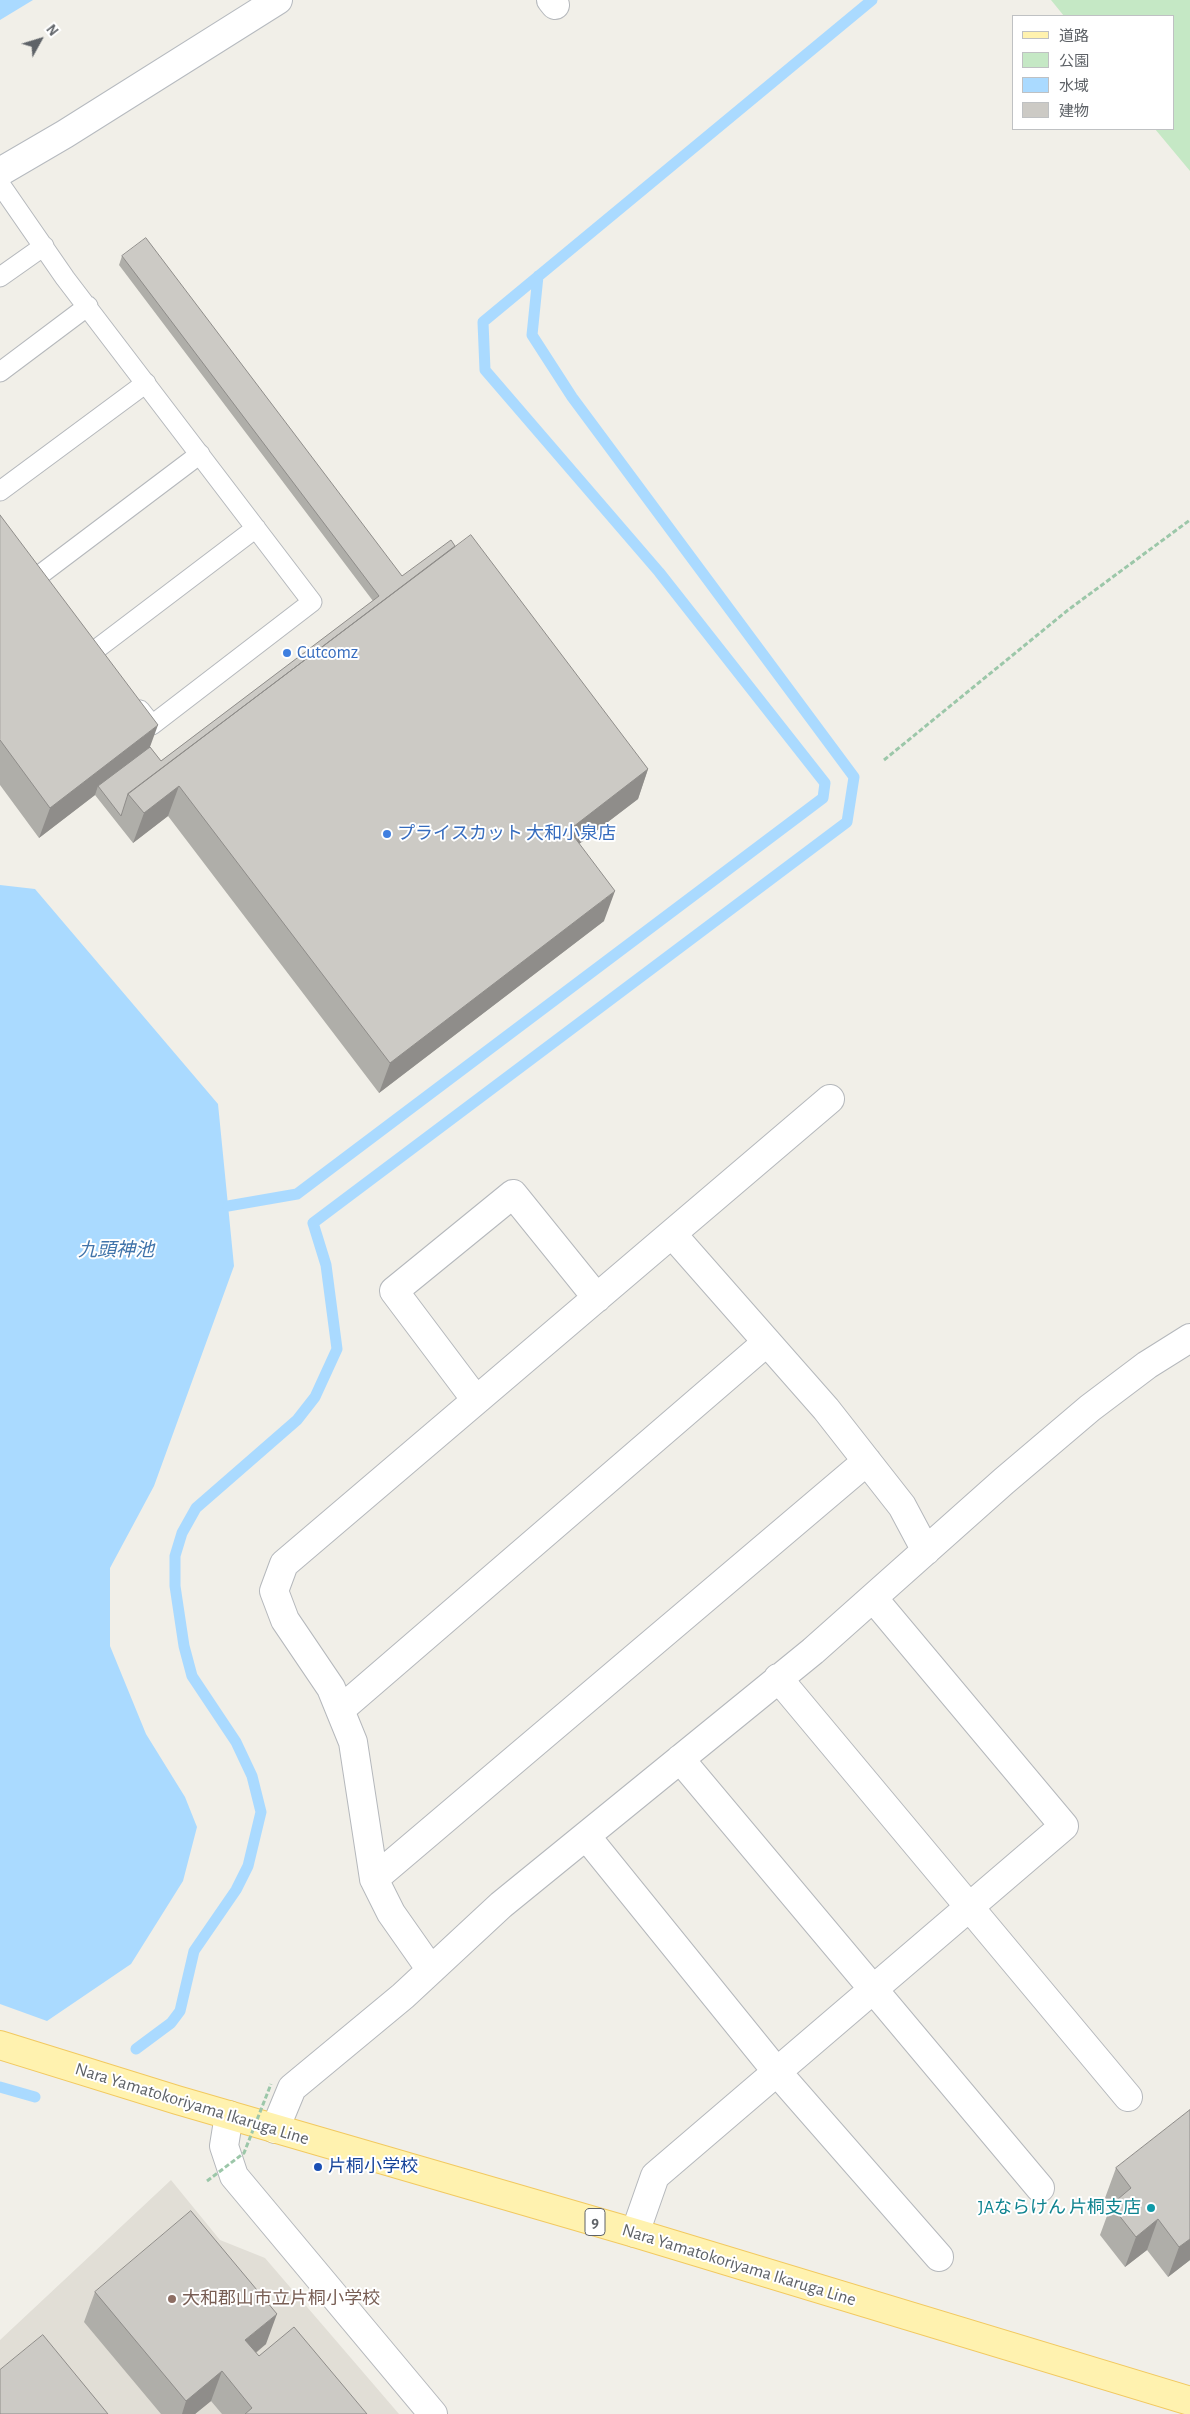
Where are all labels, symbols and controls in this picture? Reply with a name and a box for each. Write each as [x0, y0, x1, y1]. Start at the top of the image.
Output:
north arrow [15, 15, 65, 65]
legend [1012, 15, 1175, 130]
text: N [43, 22, 60, 39]
text: 道路 [1059, 29, 1089, 44]
text: 公園 [1059, 54, 1089, 69]
text: 水域 [1059, 79, 1089, 94]
text: 建物 [1059, 104, 1089, 119]
place label: Cutcomz [297, 642, 358, 664]
marker: Cutcomz [281, 647, 293, 659]
place label: プライスカット 大和小泉店 [397, 823, 616, 845]
marker: プライスカット 大和小泉店 [381, 828, 393, 840]
water label: 九頭神池 [78, 1239, 154, 1261]
street label: Nara Yamatokoriyama Ikaruga Line [72, 2058, 312, 2150]
place label: 片桐小学校 [328, 2156, 418, 2178]
marker: 片桐小学校 [312, 2161, 324, 2173]
place label: JAならけん 片桐支店 [978, 2197, 1141, 2219]
marker: JAならけん 片桐支店 [1145, 2202, 1157, 2214]
road number: 9 [585, 2208, 605, 2236]
street label: Nara Yamatokoriyama Ikaruga Line [619, 2219, 859, 2311]
place label: 大和郡山市立片桐小学校 [182, 2288, 380, 2310]
marker: 大和郡山市立片桐小学校 [166, 2293, 178, 2305]

